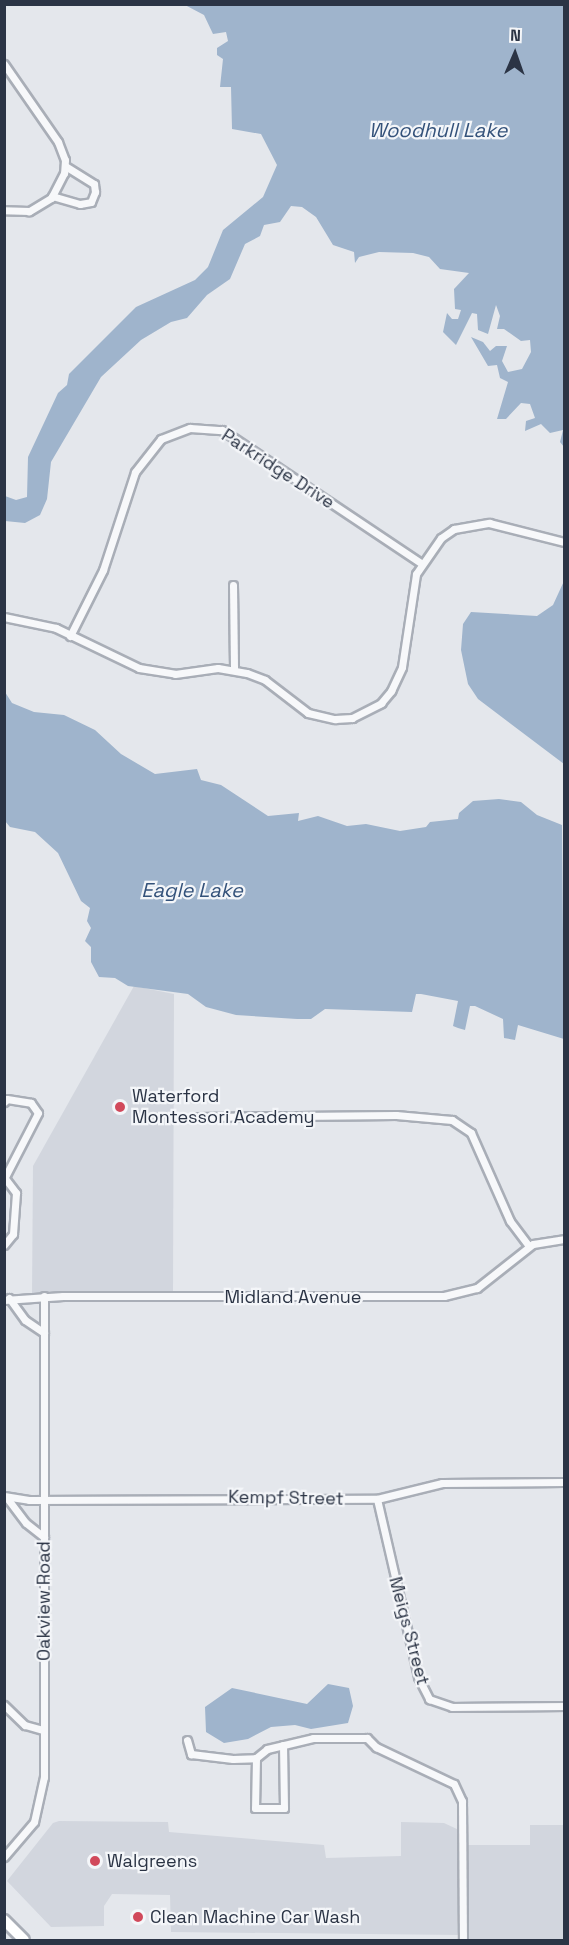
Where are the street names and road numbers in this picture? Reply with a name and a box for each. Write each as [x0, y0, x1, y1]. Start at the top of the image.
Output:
street label: Parkridge Drive [218, 424, 338, 514]
street label: Midland Avenue [224, 1286, 362, 1308]
street label: Kempf Street [228, 1486, 344, 1510]
street label: Oakview Road [33, 1541, 55, 1661]
street label: Meigs Street [384, 1574, 434, 1688]

